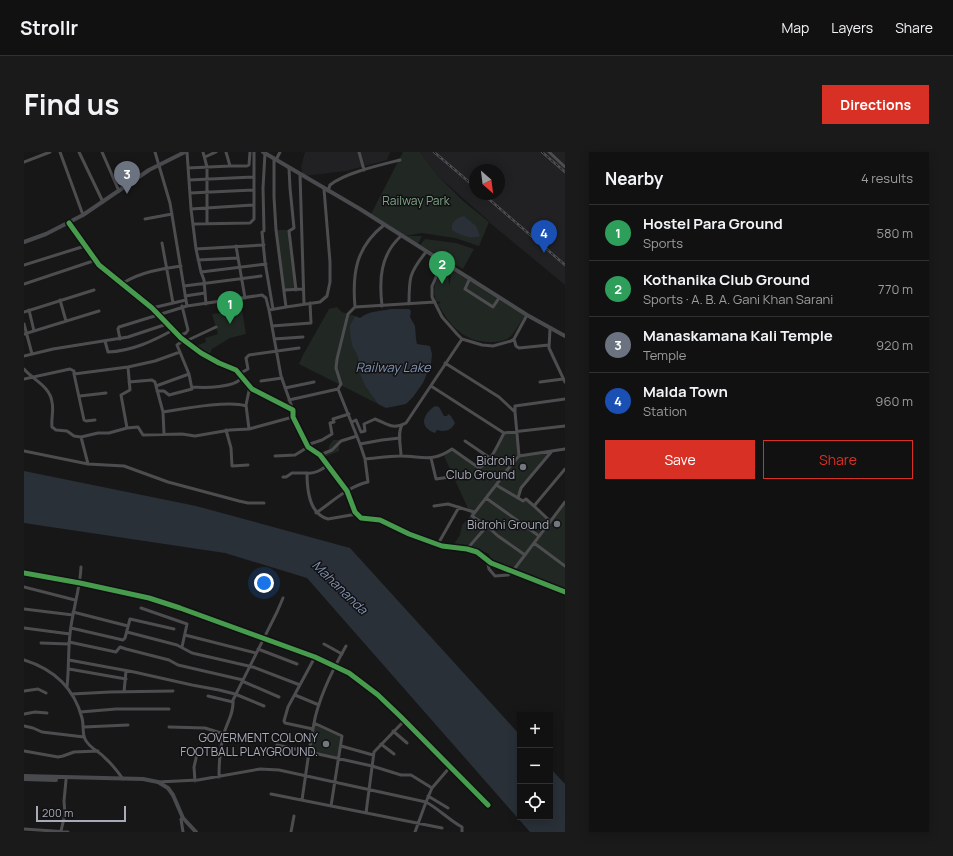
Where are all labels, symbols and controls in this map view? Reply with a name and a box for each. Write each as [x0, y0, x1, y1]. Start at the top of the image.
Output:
text: Strollr [20, 15, 78, 41]
text: Map [781, 18, 809, 37]
text: Layers [831, 18, 873, 37]
text: Share [895, 18, 933, 37]
text: Find us [24, 85, 119, 123]
button: Directions [822, 85, 929, 124]
pin: 3 [114, 161, 140, 194]
north arrow [469, 164, 505, 200]
text: Nearby [605, 167, 663, 190]
text: 4 results [861, 169, 913, 187]
park label: Railway Park [382, 192, 451, 209]
text: Hostel Para Ground [643, 213, 783, 234]
pin: 4 [531, 220, 557, 253]
text: 1 [615, 224, 621, 242]
text: 580 m [876, 224, 913, 242]
text: Sports [643, 234, 683, 252]
pin: 2 [429, 251, 455, 284]
text: Kothanika Club Ground [643, 269, 810, 290]
text: 2 [614, 280, 622, 298]
text: 770 m [878, 280, 913, 298]
text: Sports · A. B. A. Gani Khan Sarani [643, 290, 833, 308]
pin: 1 [217, 291, 243, 324]
text: Manaskamana Kali Temple [643, 325, 833, 346]
text: 3 [614, 336, 622, 354]
text: 920 m [876, 336, 913, 354]
text: Temple [643, 346, 686, 364]
water label: Railway Lake [355, 358, 432, 376]
text: Malda Town [643, 381, 728, 402]
text: 4 [614, 392, 622, 410]
text: 960 m [875, 392, 913, 410]
text: Station [643, 402, 687, 420]
button: Save [605, 440, 755, 479]
button: Share [763, 440, 913, 479]
place label: Bidrohi Club Ground [446, 452, 515, 483]
marker: Bidrohi Club Ground [518, 462, 528, 472]
place label: Bidrohi Ground [467, 516, 549, 533]
marker: Bidrohi Ground [552, 519, 562, 529]
water label: Mahananda [308, 556, 372, 619]
your location [254, 573, 274, 593]
map controls [517, 712, 553, 820]
button: + [517, 712, 553, 748]
place label: GOVERMENT COLONY FOOTBALL PLAYGROUND. [180, 729, 318, 760]
marker: GOVERMENT COLONY FOOTBALL PLAYGROUND. [321, 739, 331, 749]
button: − [517, 748, 553, 784]
button: locate [517, 784, 553, 820]
scale bar [36, 804, 126, 823]
text: 200 m [42, 805, 73, 820]

